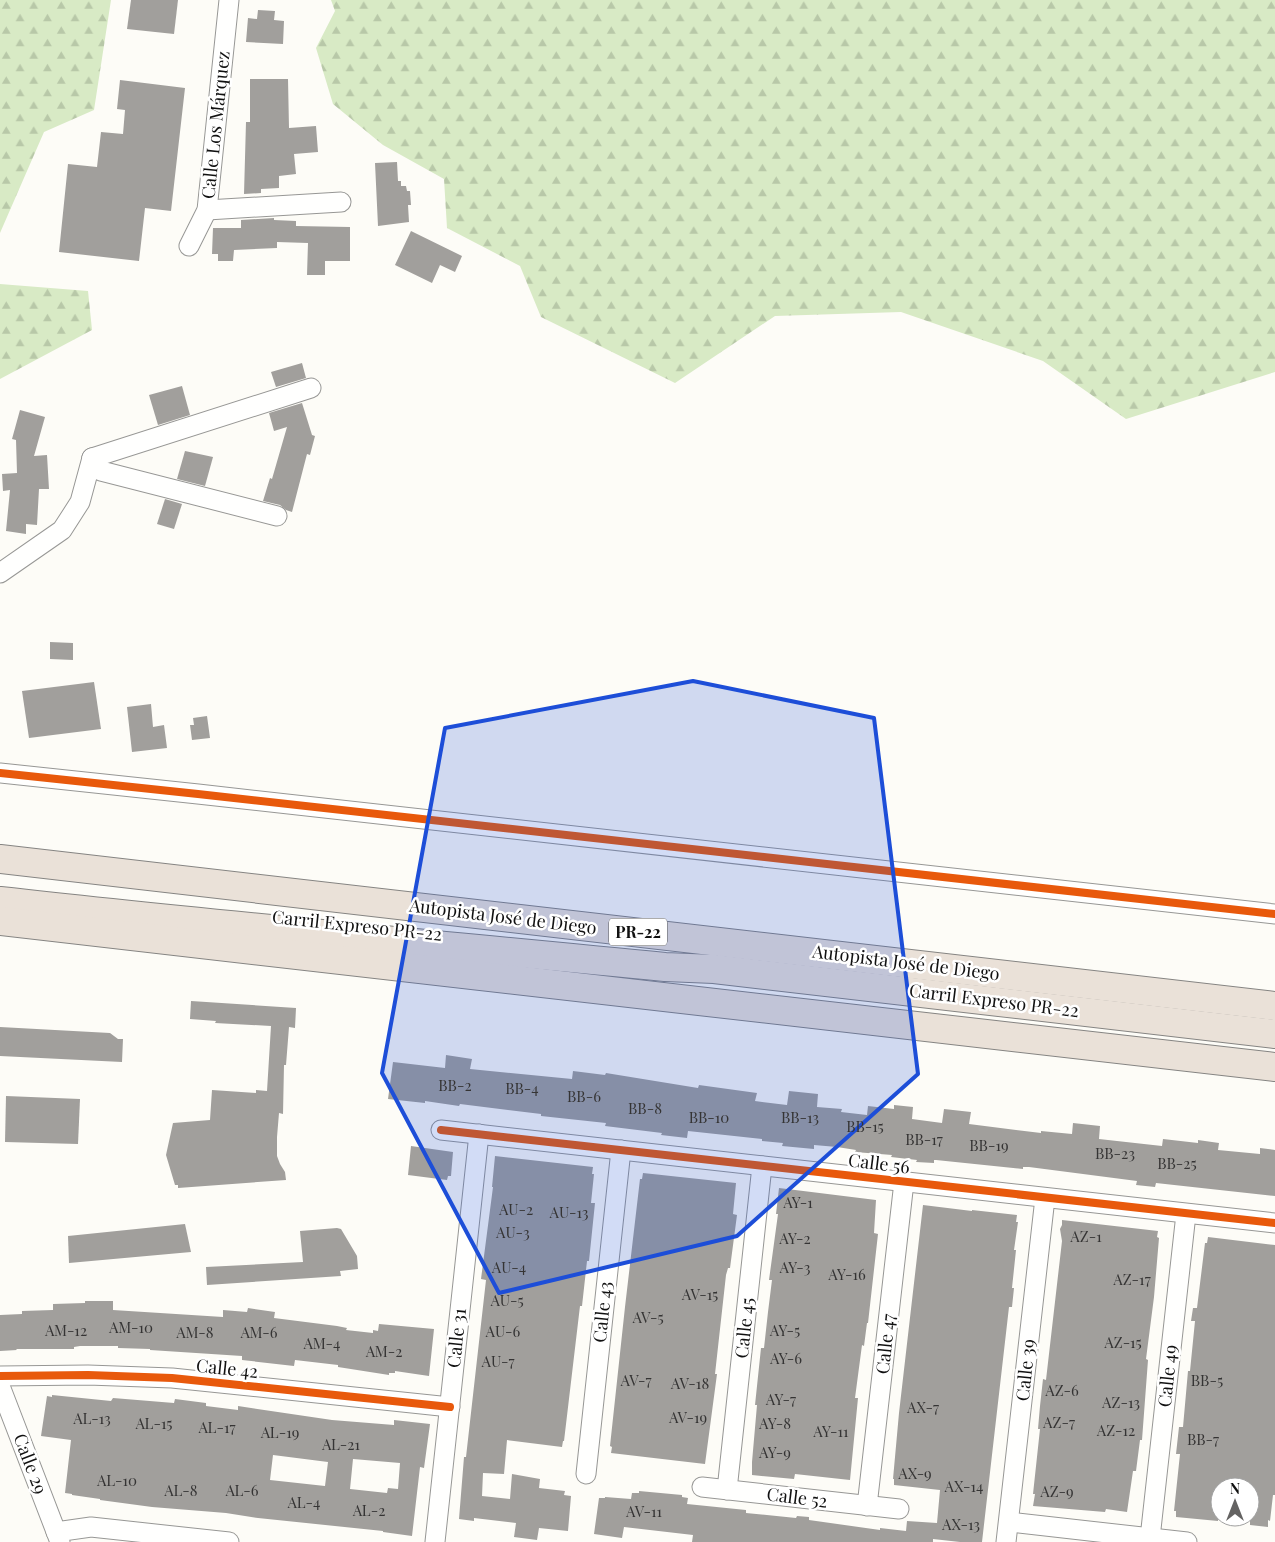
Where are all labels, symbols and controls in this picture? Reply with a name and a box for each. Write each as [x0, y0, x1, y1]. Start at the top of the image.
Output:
street label: Calle Los Márquez [195, 50, 235, 200]
street label: Autopista José de Diego [407, 892, 598, 939]
street label: Carril Expreso PR-22 [271, 904, 443, 946]
road number: PR-22 [609, 919, 667, 946]
street label: Autopista José de Diego [810, 938, 1001, 985]
street label: Carril Expreso PR-22 [908, 978, 1080, 1022]
house number: BB-2 [438, 1075, 472, 1095]
house number: BB-4 [505, 1078, 539, 1098]
house number: BB-6 [567, 1086, 601, 1106]
house number: BB-8 [628, 1098, 662, 1118]
house number: BB-10 [689, 1107, 729, 1127]
house number: BB-13 [781, 1107, 819, 1127]
house number: BB-15 [846, 1116, 884, 1136]
house number: BB-17 [905, 1129, 943, 1149]
house number: BB-19 [969, 1135, 1009, 1155]
house number: BB-23 [1095, 1143, 1135, 1163]
street label: Calle 56 [847, 1147, 911, 1179]
house number: BB-25 [1157, 1153, 1197, 1173]
house number: AY-1 [782, 1192, 813, 1212]
house number: AU-2 [498, 1199, 533, 1219]
house number: AU-13 [548, 1202, 589, 1222]
house number: AU-3 [495, 1222, 530, 1242]
house number: AZ-1 [1069, 1226, 1102, 1246]
house number: AY-2 [778, 1228, 811, 1248]
house number: AU-4 [491, 1257, 526, 1277]
house number: AY-3 [779, 1257, 811, 1277]
house number: AY-16 [827, 1264, 866, 1284]
house number: AZ-17 [1112, 1269, 1151, 1289]
street label: Calle 43 [587, 1280, 617, 1344]
house number: AV-15 [681, 1284, 718, 1304]
house number: AU-5 [489, 1290, 524, 1310]
street label: Calle 45 [729, 1296, 759, 1359]
street label: Calle 31 [441, 1307, 471, 1369]
house number: AV-5 [631, 1307, 664, 1327]
street label: Calle 47 [870, 1312, 900, 1375]
house number: AM-10 [108, 1317, 153, 1337]
house number: AM-12 [44, 1320, 87, 1340]
house number: AY-5 [769, 1320, 800, 1340]
house number: AU-6 [485, 1321, 521, 1341]
house number: AM-8 [175, 1322, 214, 1342]
house number: AM-6 [239, 1322, 278, 1342]
house number: AZ-15 [1103, 1332, 1142, 1352]
house number: AM-4 [303, 1333, 340, 1353]
street label: Calle 39 [1010, 1338, 1040, 1402]
house number: AM-2 [365, 1341, 402, 1361]
street label: Calle 49 [1152, 1343, 1182, 1408]
house number: AY-6 [769, 1348, 802, 1368]
house number: AU-7 [480, 1351, 515, 1371]
street label: Calle 42 [195, 1353, 259, 1383]
house number: AV-7 [619, 1370, 652, 1390]
house number: BB-5 [1191, 1370, 1223, 1390]
house number: AV-18 [670, 1373, 709, 1393]
house number: AZ-6 [1044, 1380, 1079, 1400]
house number: AY-7 [765, 1389, 796, 1409]
house number: AZ-13 [1101, 1392, 1140, 1412]
house number: AX-7 [906, 1397, 939, 1417]
house number: AV-19 [668, 1407, 707, 1427]
house number: AL-13 [72, 1408, 111, 1428]
house number: AZ-7 [1042, 1412, 1075, 1432]
house number: AL-15 [134, 1413, 173, 1433]
house number: AY-8 [758, 1413, 791, 1433]
house number: AL-17 [197, 1417, 236, 1437]
house number: AZ-12 [1096, 1420, 1135, 1440]
house number: AY-11 [812, 1421, 849, 1441]
house number: AL-19 [260, 1422, 299, 1442]
house number: BB-7 [1187, 1429, 1219, 1449]
street label: Calle 29 [8, 1430, 53, 1497]
house number: AL-21 [321, 1434, 361, 1454]
house number: AY-9 [758, 1442, 791, 1462]
house number: AX-9 [897, 1463, 932, 1483]
house number: AL-10 [96, 1470, 137, 1490]
house number: AX-14 [944, 1476, 983, 1496]
north arrow [1210, 1477, 1260, 1527]
text: N [1230, 1479, 1240, 1498]
house number: AL-8 [163, 1480, 198, 1500]
house number: AL-6 [224, 1480, 259, 1500]
street label: Calle 52 [765, 1481, 829, 1513]
house number: AZ-9 [1039, 1481, 1074, 1501]
house number: AL-4 [287, 1492, 320, 1512]
house number: AL-2 [352, 1500, 385, 1520]
house number: AV-11 [625, 1501, 663, 1521]
house number: AX-13 [941, 1514, 980, 1534]

